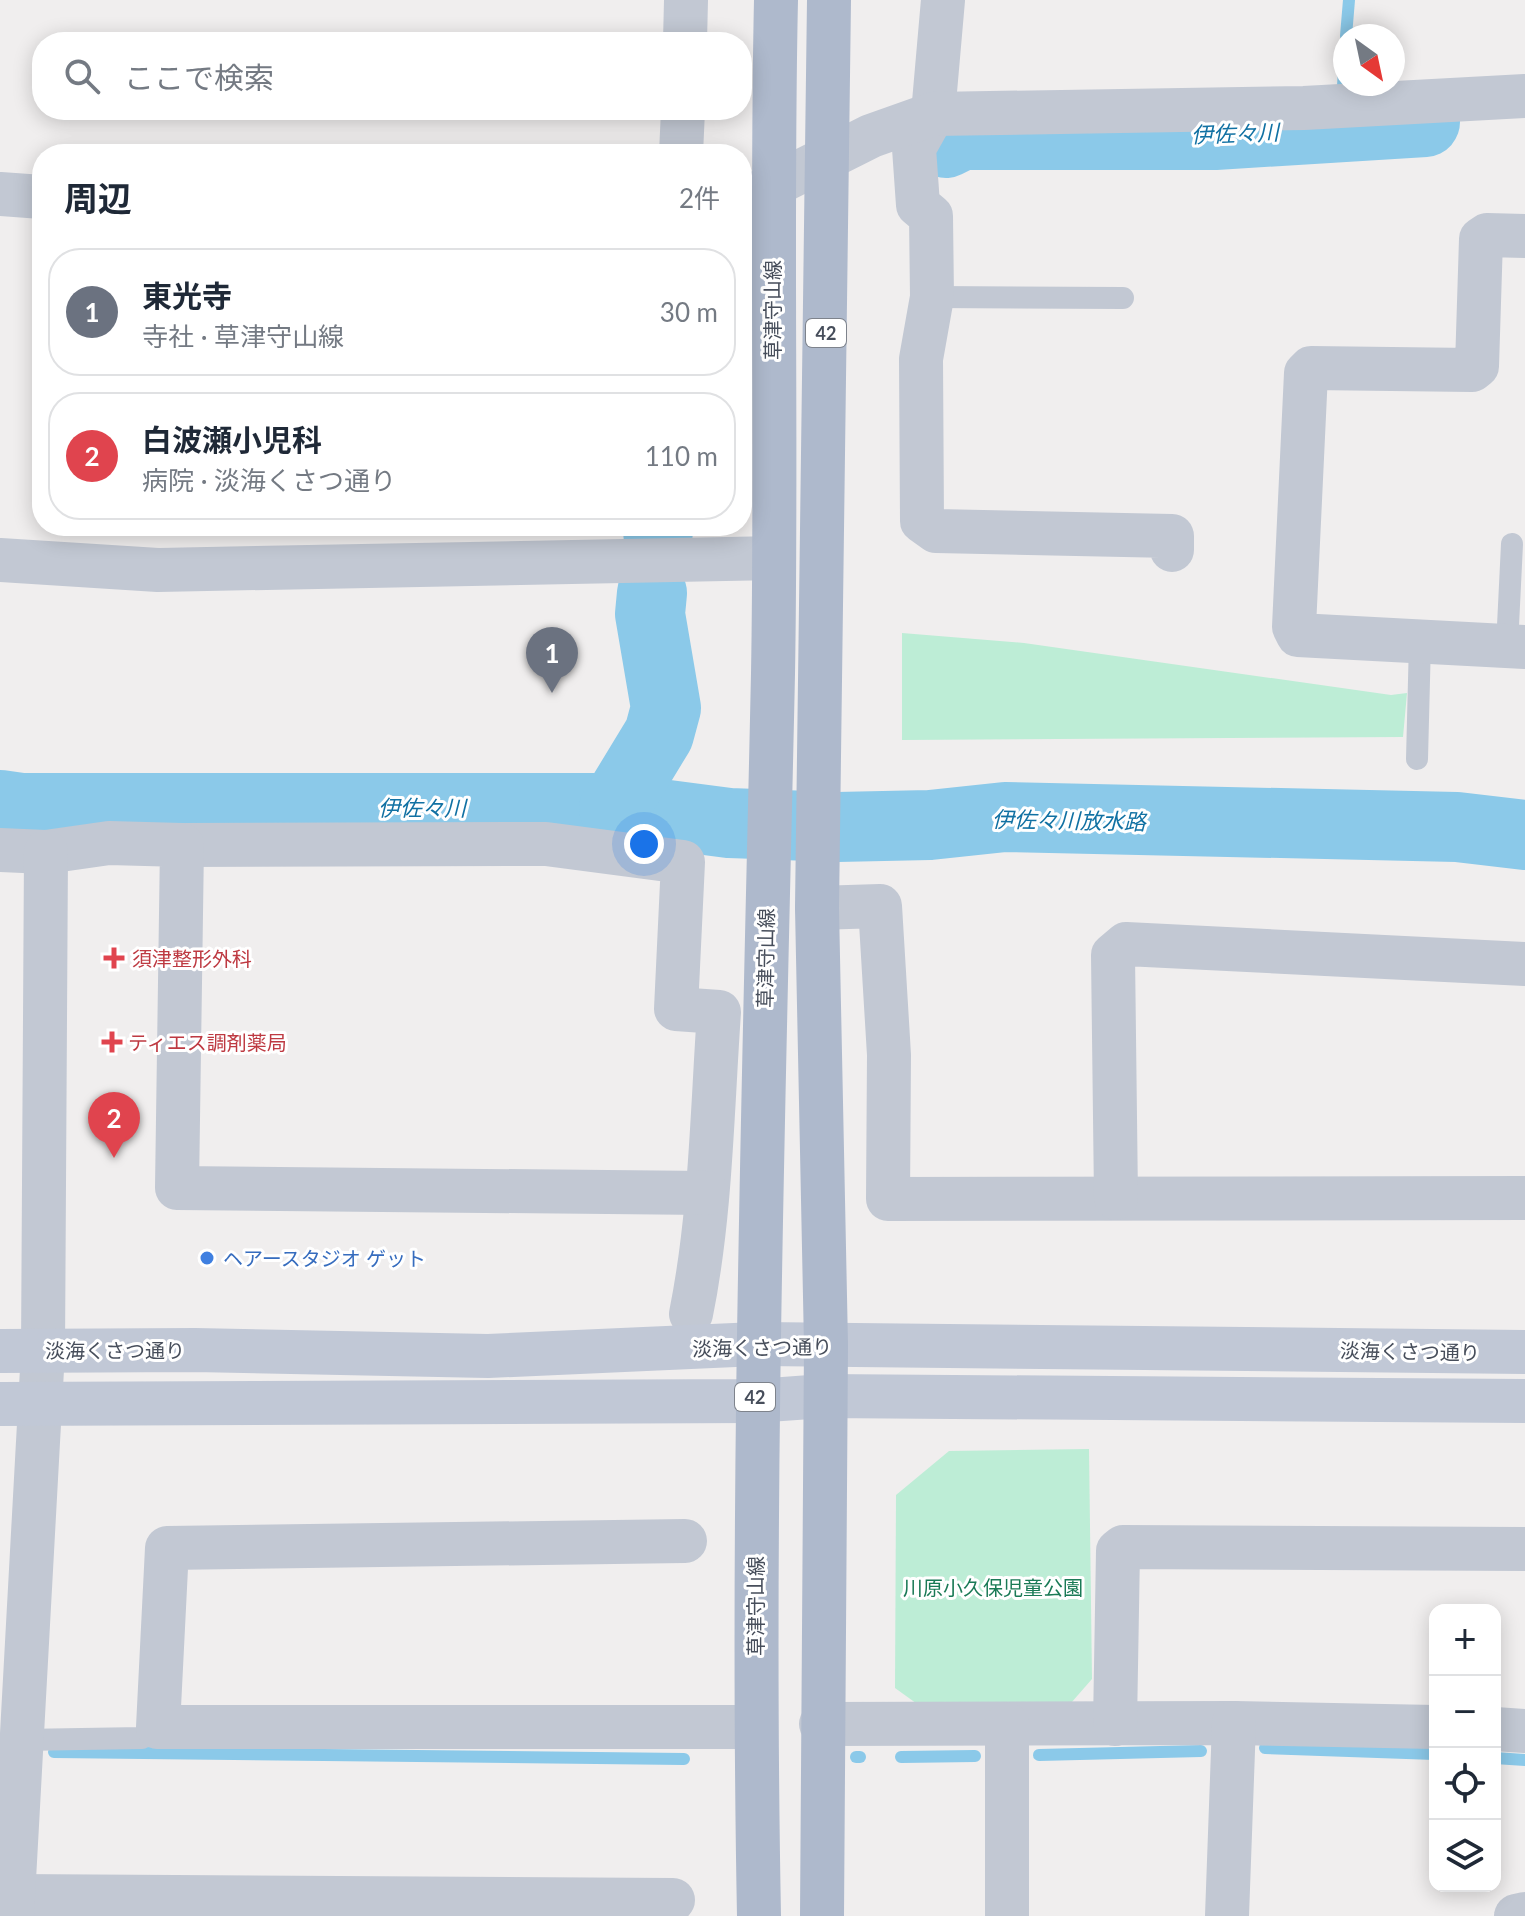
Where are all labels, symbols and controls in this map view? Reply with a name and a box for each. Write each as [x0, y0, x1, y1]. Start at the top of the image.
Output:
north arrow [1333, 24, 1405, 96]
search box [32, 32, 752, 120]
icon: search [60, 54, 104, 98]
text: ここで検索 [124, 59, 274, 95]
water label: 伊佐々川 [1191, 118, 1281, 148]
text: 周辺 [64, 177, 132, 218]
text: 2件 [679, 182, 720, 214]
street label: 草津守山線 [760, 260, 784, 360]
text: 東光寺 [142, 277, 232, 313]
text: 1 [84, 296, 100, 328]
text: 30 m [660, 296, 718, 328]
road number: 42 [806, 319, 846, 347]
text: 寺社 · 草津守山線 [142, 320, 344, 352]
text: 白波瀬小児科 [142, 421, 322, 457]
text: 2 [84, 440, 100, 472]
text: 110 m [645, 440, 718, 472]
text: 病院 · 淡海くさつ通り [142, 464, 396, 496]
pin: 1 [526, 627, 578, 693]
water label: 伊佐々川 [378, 794, 468, 821]
water label: 伊佐々川放水路 [992, 805, 1148, 835]
your location [624, 824, 664, 864]
street label: 草津守山線 [752, 908, 778, 1008]
place label: 須津整形外科 [132, 946, 252, 970]
marker: 須津整形外科 [103, 947, 125, 969]
place label: ティエス調剤薬局 [128, 1030, 287, 1054]
marker: ティエス調剤薬局 [103, 1033, 121, 1051]
pin: 2 [88, 1092, 140, 1158]
place label: ヘアースタジオ ゲット [223, 1246, 426, 1270]
marker: ヘアースタジオ ゲット [198, 1249, 216, 1267]
street label: 淡海くさつ通り [692, 1334, 832, 1360]
street label: 淡海くさつ通り [45, 1338, 185, 1362]
street label: 淡海くさつ通り [1340, 1338, 1480, 1364]
road number: 42 [735, 1383, 775, 1411]
street label: 草津守山線 [743, 1556, 767, 1656]
park label: 川原小久保児童公園 [903, 1575, 1083, 1599]
map controls [1429, 1604, 1501, 1892]
button: + [1429, 1604, 1501, 1676]
button: − [1429, 1676, 1501, 1748]
button: locate [1429, 1748, 1501, 1820]
button: layers [1429, 1820, 1501, 1892]

